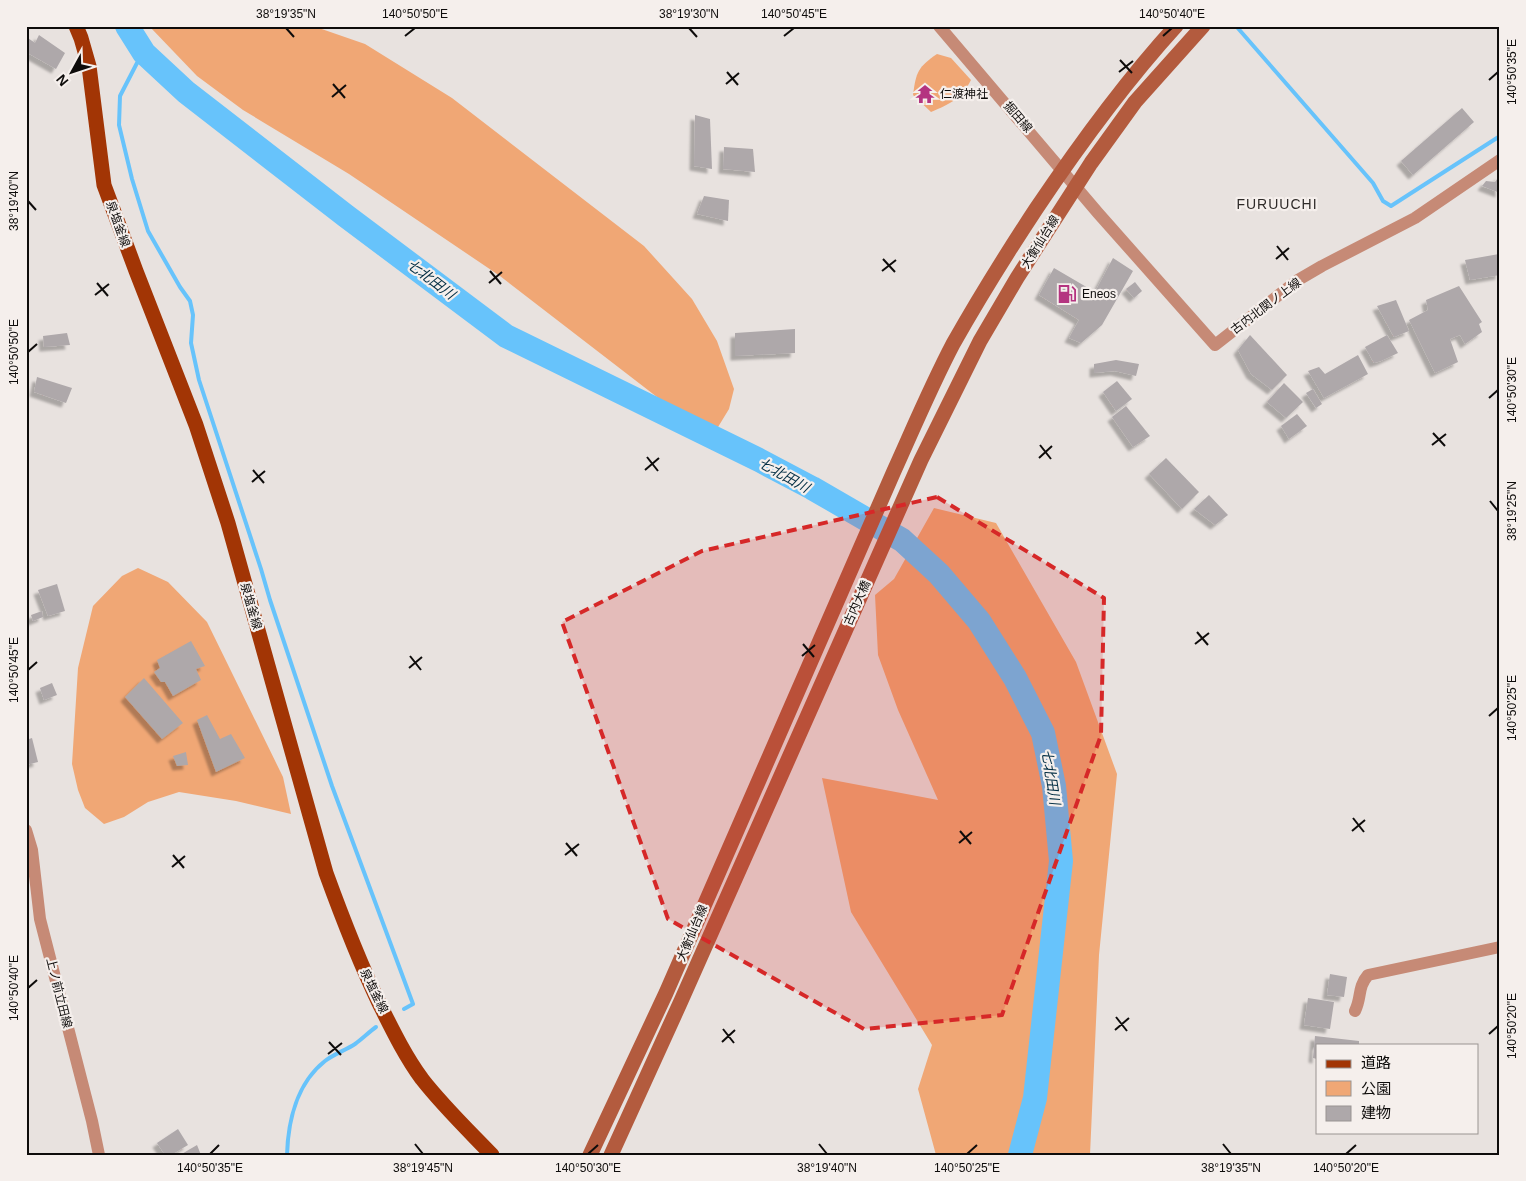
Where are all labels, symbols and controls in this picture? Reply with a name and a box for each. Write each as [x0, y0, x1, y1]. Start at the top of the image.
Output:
text: 38°19'35"N [256, 7, 316, 21]
text: 140°50'50"E [382, 7, 448, 21]
text: 38°19'30"N [659, 7, 719, 21]
text: 140°50'45"E [761, 7, 827, 21]
text: 140°50'40"E [1139, 7, 1205, 21]
text: 140°50'35"E [1505, 39, 1519, 105]
north arrow [48, 48, 98, 98]
text: N [53, 71, 71, 89]
temple icon: 仁渡神社 [914, 83, 936, 105]
place label: 仁渡神社 [940, 87, 988, 101]
street label: 掘田線 [1001, 99, 1035, 135]
text: 38°19'40"N [7, 171, 21, 231]
district label: FURUUCHI [1236, 196, 1318, 212]
street label: 泉塩釜線 [103, 199, 133, 249]
street label: 大衡仙台線 [1018, 213, 1062, 271]
water label: 七北田川 [404, 256, 460, 303]
street label: 古内北関ノ上線 [1228, 275, 1304, 337]
fuel station icon: Eneos [1056, 283, 1078, 305]
place label: Eneos [1082, 287, 1116, 301]
text: 140°50'50"E [7, 319, 21, 385]
text: 140°50'30"E [1505, 357, 1519, 423]
water label: 七北田川 [756, 454, 814, 497]
text: 38°19'25"N [1505, 481, 1519, 541]
street label: 古内大橋 [841, 578, 873, 628]
street label: 泉塩釜線 [238, 581, 264, 631]
text: 140°50'45"E [7, 637, 21, 703]
text: 140°50'25"E [1505, 675, 1519, 741]
water label: 七北田川 [1039, 748, 1064, 808]
street label: 大衡仙台線 [674, 903, 710, 963]
text: 140°50'40"E [7, 955, 21, 1021]
street label: 上ノ前立田線 [43, 956, 75, 1030]
street label: 泉塩釜線 [357, 966, 391, 1016]
text: 140°50'20"E [1505, 993, 1519, 1059]
legend [1316, 1044, 1478, 1134]
text: 道路 [1361, 1054, 1391, 1071]
text: 公園 [1361, 1080, 1391, 1097]
text: 建物 [1361, 1104, 1391, 1121]
text: 140°50'35"E [177, 1161, 243, 1175]
text: 38°19'45"N [393, 1161, 453, 1175]
text: 140°50'30"E [555, 1161, 621, 1175]
text: 38°19'40"N [797, 1161, 857, 1175]
text: 140°50'25"E [934, 1161, 1000, 1175]
text: 38°19'35"N [1201, 1161, 1261, 1175]
text: 140°50'20"E [1313, 1161, 1379, 1175]

